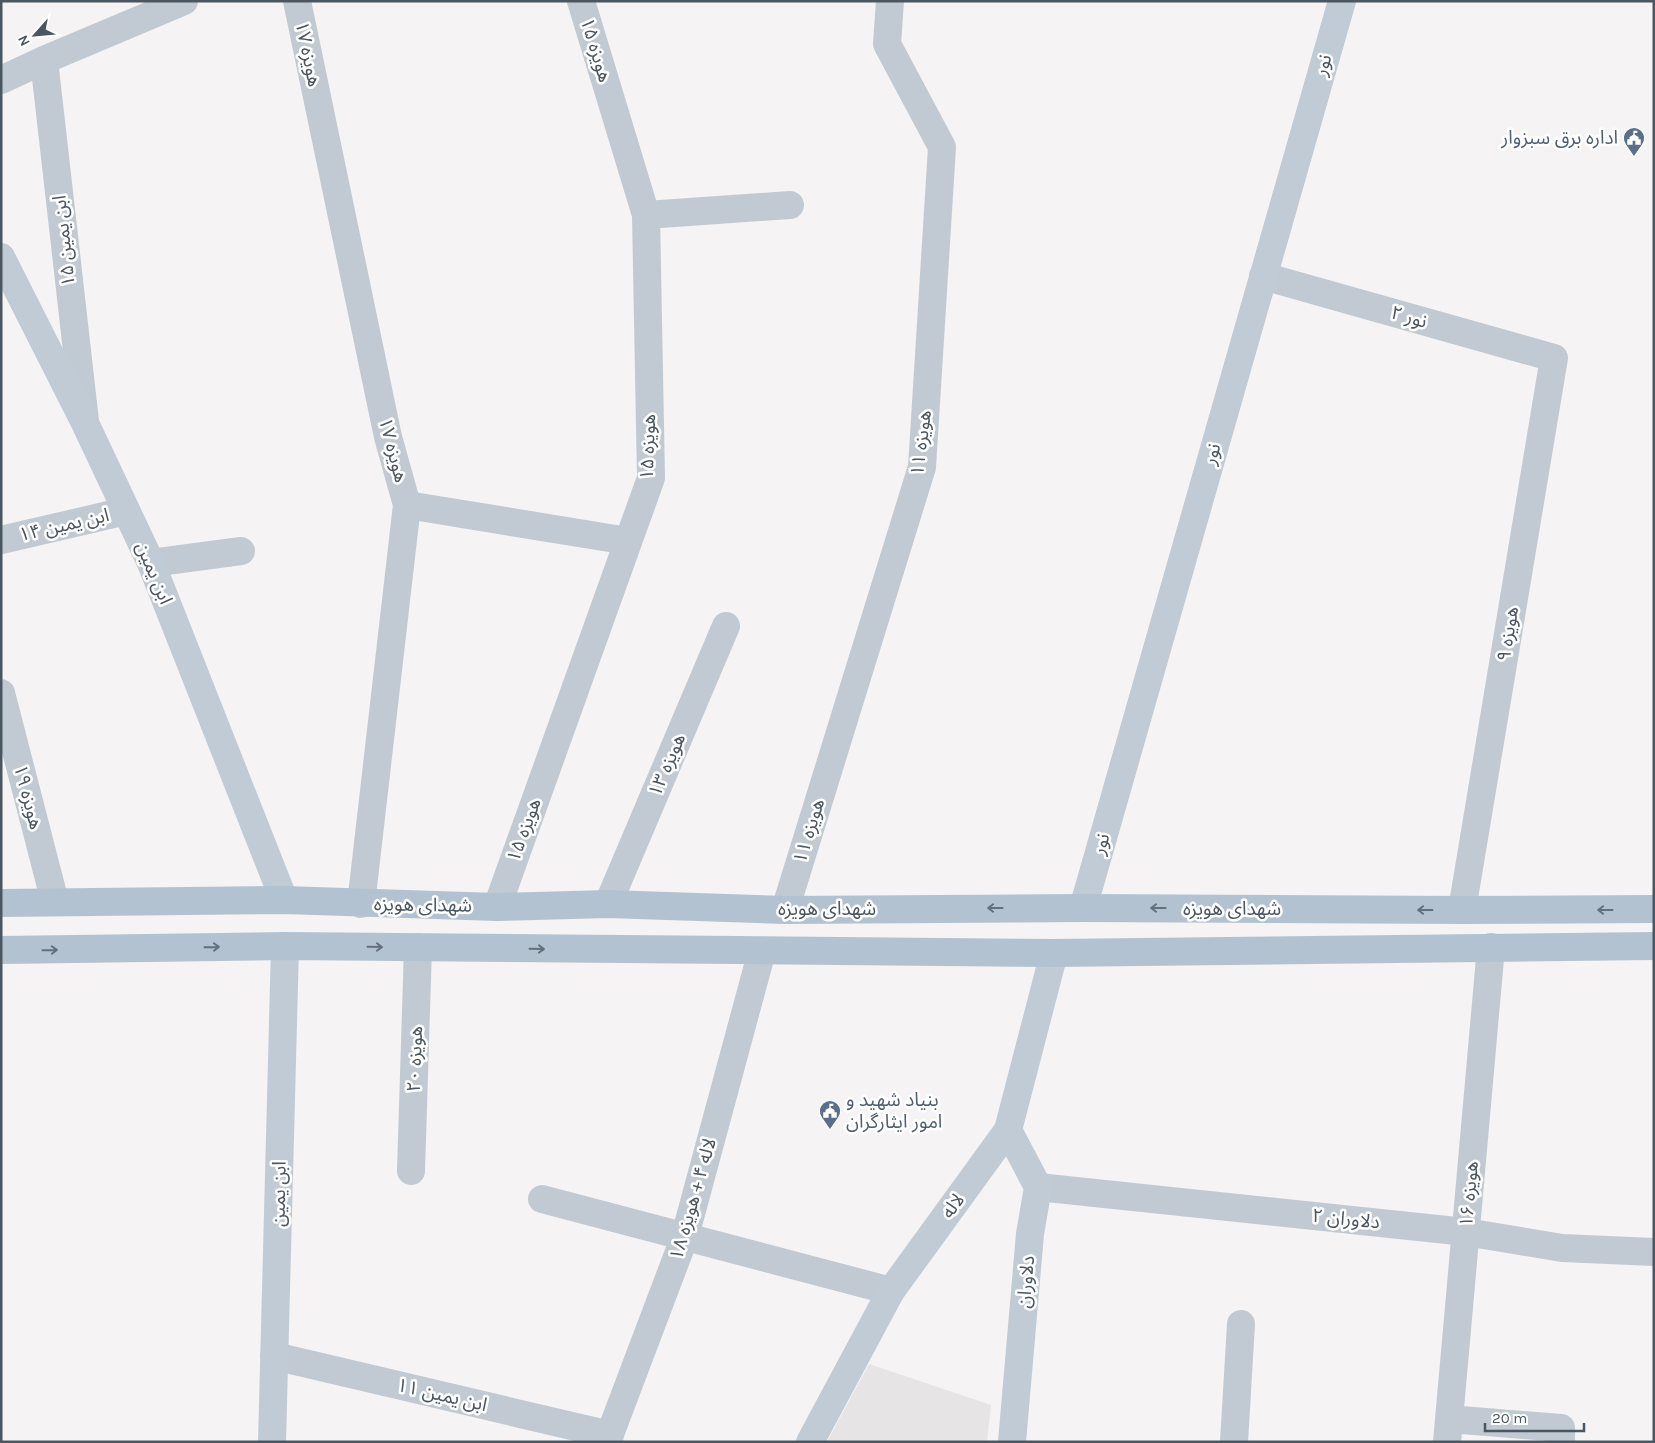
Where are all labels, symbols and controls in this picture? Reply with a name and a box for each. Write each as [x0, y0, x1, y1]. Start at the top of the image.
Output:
north arrow [10, 10, 60, 60]
street label: هویزه ۱۵ [576, 15, 616, 85]
street label: هویزه ۱۷ [290, 19, 326, 89]
text: N [14, 32, 34, 49]
street label: نور [1309, 52, 1336, 79]
public building icon: اداره برق سبزوار [1622, 126, 1646, 157]
place label: اداره برق سبزوار [1500, 127, 1618, 149]
street label: ابن یمین ۱۵ [48, 194, 80, 288]
street label: نور ۲ [1388, 301, 1430, 333]
street label: هویزه ۱۱ [906, 409, 936, 477]
street label: هویزه ۱۵ [636, 413, 660, 481]
street label: هویزه ۱۷ [374, 415, 412, 485]
street label: نور [1198, 441, 1225, 468]
street label: ابن یمین ۱۴ [17, 504, 111, 546]
street label: ابن یمین [131, 538, 177, 608]
street label: هویزه ۹ [1493, 605, 1523, 663]
street label: هویزه ۱۳ [644, 730, 690, 800]
street label: هویزه ۱۹ [9, 762, 47, 832]
street label: هویزه ۱۵ [502, 795, 546, 865]
street label: هویزه ۱۱ [789, 796, 829, 866]
street label: نور [1087, 831, 1114, 858]
street label: شهدای هویزه [374, 893, 472, 917]
street label: شهدای هویزه [778, 898, 876, 920]
street label: شهدای هویزه [1183, 898, 1281, 920]
one-way arrow [987, 903, 1004, 913]
one-way arrow [1150, 903, 1166, 913]
one-way arrow [1417, 905, 1434, 915]
one-way arrow [1597, 905, 1613, 914]
one-way arrow [204, 942, 220, 952]
one-way arrow [366, 942, 383, 952]
one-way arrow [529, 944, 545, 953]
one-way arrow [42, 945, 58, 954]
street label: هویزه ۲۰ [403, 1025, 427, 1093]
place label: بنیاد شهید و امور ایثارگران [846, 1089, 942, 1133]
public building icon: بنیاد شهید و امور ایثارگران [818, 1099, 842, 1130]
street label: لاله ۴ + هویزه ۱۸ [665, 1135, 721, 1263]
street label: هویزه ۱۶ [1455, 1160, 1483, 1228]
street label: ابن یمین [267, 1161, 291, 1227]
street label: لاله [937, 1189, 969, 1223]
street label: دلاوران ۲ [1311, 1205, 1381, 1233]
street label: دلاوران [1013, 1255, 1039, 1309]
street label: ابن یمین ۱۱ [395, 1374, 489, 1416]
scale bar [1485, 1400, 1584, 1432]
text: 20 m [1492, 1409, 1527, 1427]

